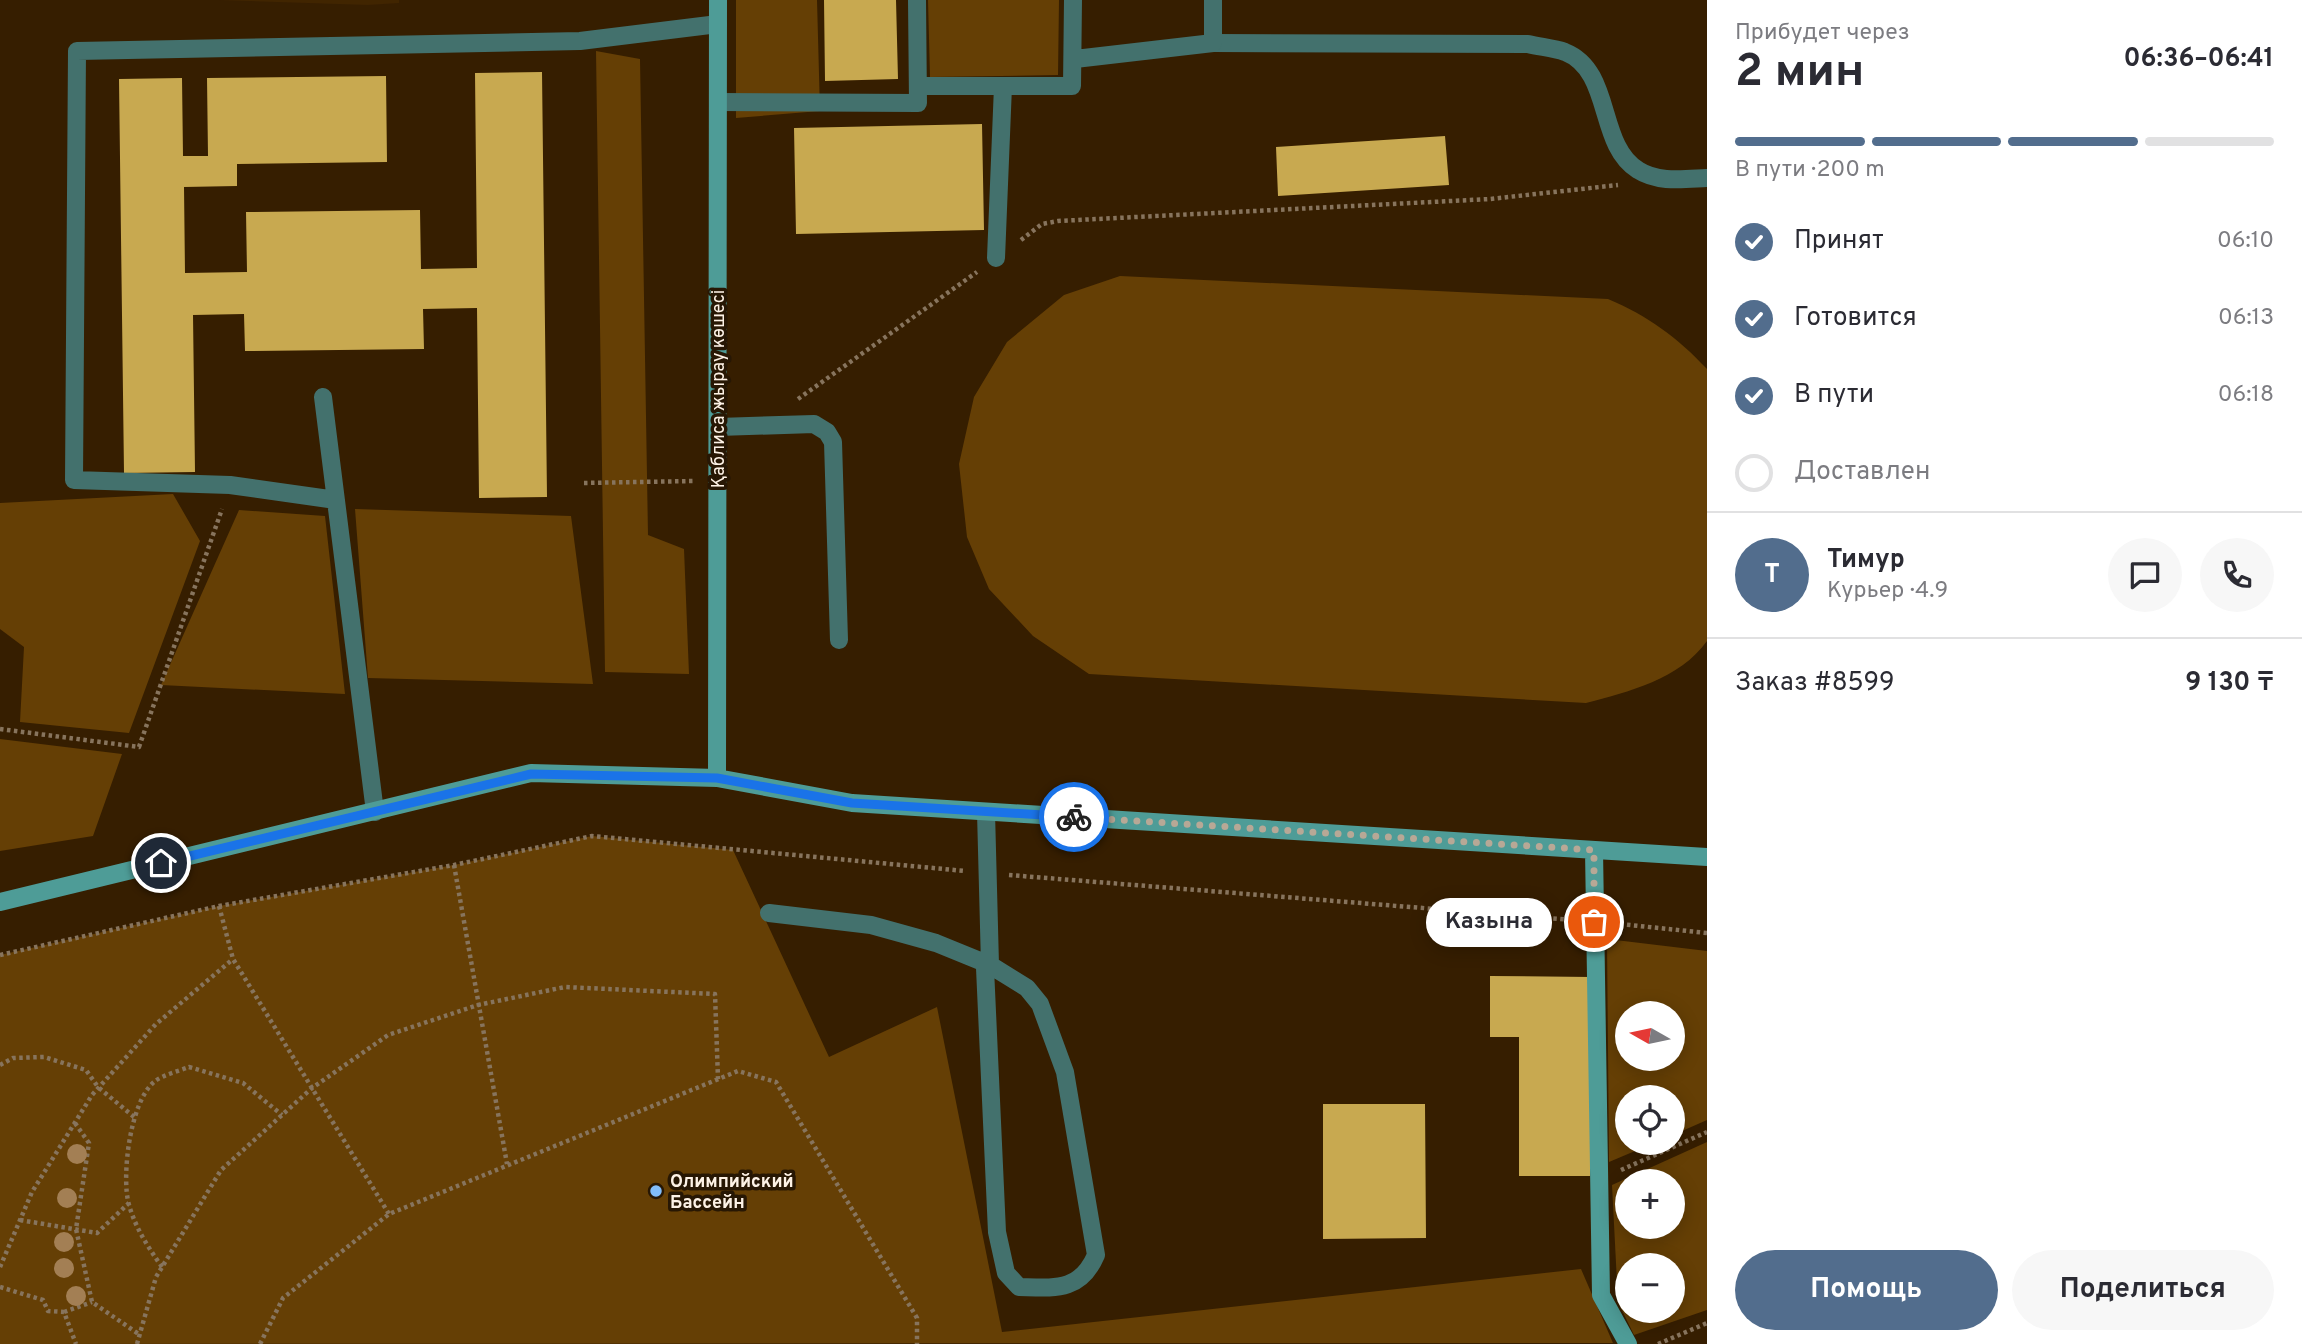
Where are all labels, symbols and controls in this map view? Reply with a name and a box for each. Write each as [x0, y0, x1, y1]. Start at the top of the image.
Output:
text: Прибудет через [1735, 19, 1910, 48]
text: 06:36–06:41 [2124, 43, 2274, 76]
text: 2 мин [1735, 44, 1864, 103]
text: В пути · 200 m [1735, 156, 1885, 185]
icon: check [1735, 223, 1773, 261]
text: Принят [1794, 225, 1884, 258]
text: 06:10 [2217, 227, 2274, 256]
street label: Қаблиса жырау көшесі [708, 290, 731, 488]
icon: check [1735, 300, 1773, 338]
text: Готовится [1794, 302, 1917, 335]
text: 06:13 [2218, 304, 2274, 333]
icon: check [1735, 377, 1773, 415]
text: В пути [1794, 379, 1874, 412]
text: 06:18 [2218, 381, 2274, 410]
text: Доставлен [1794, 456, 1930, 489]
button: chat [2108, 538, 2182, 612]
button: phone [2200, 538, 2274, 612]
text: Тимур [1827, 544, 1905, 577]
text: Т [1764, 559, 1780, 592]
text: Курьер · 4.9 [1827, 577, 1948, 606]
text: Заказ #8599 [1735, 667, 1894, 700]
text: 9 130 ₸ [2185, 667, 2274, 700]
courier [1039, 782, 1109, 852]
icon: bike [1055, 798, 1093, 836]
pin [131, 833, 191, 893]
icon: home [142, 844, 180, 882]
pin [1564, 892, 1624, 952]
callout: Казына [1426, 898, 1552, 946]
icon: bag [1575, 903, 1613, 941]
text: Казына [1445, 908, 1533, 937]
north arrow [1615, 1001, 1685, 1071]
map controls [1615, 1001, 1685, 1323]
button: locate [1615, 1085, 1685, 1155]
button: + [1615, 1169, 1685, 1239]
place label: Олимпийский Бассейн [670, 1171, 794, 1215]
marker: Олимпийский Бассейн [648, 1183, 664, 1199]
button: Помощь [1735, 1250, 1998, 1330]
button: Поделиться [2012, 1250, 2274, 1330]
button: − [1615, 1253, 1685, 1323]

